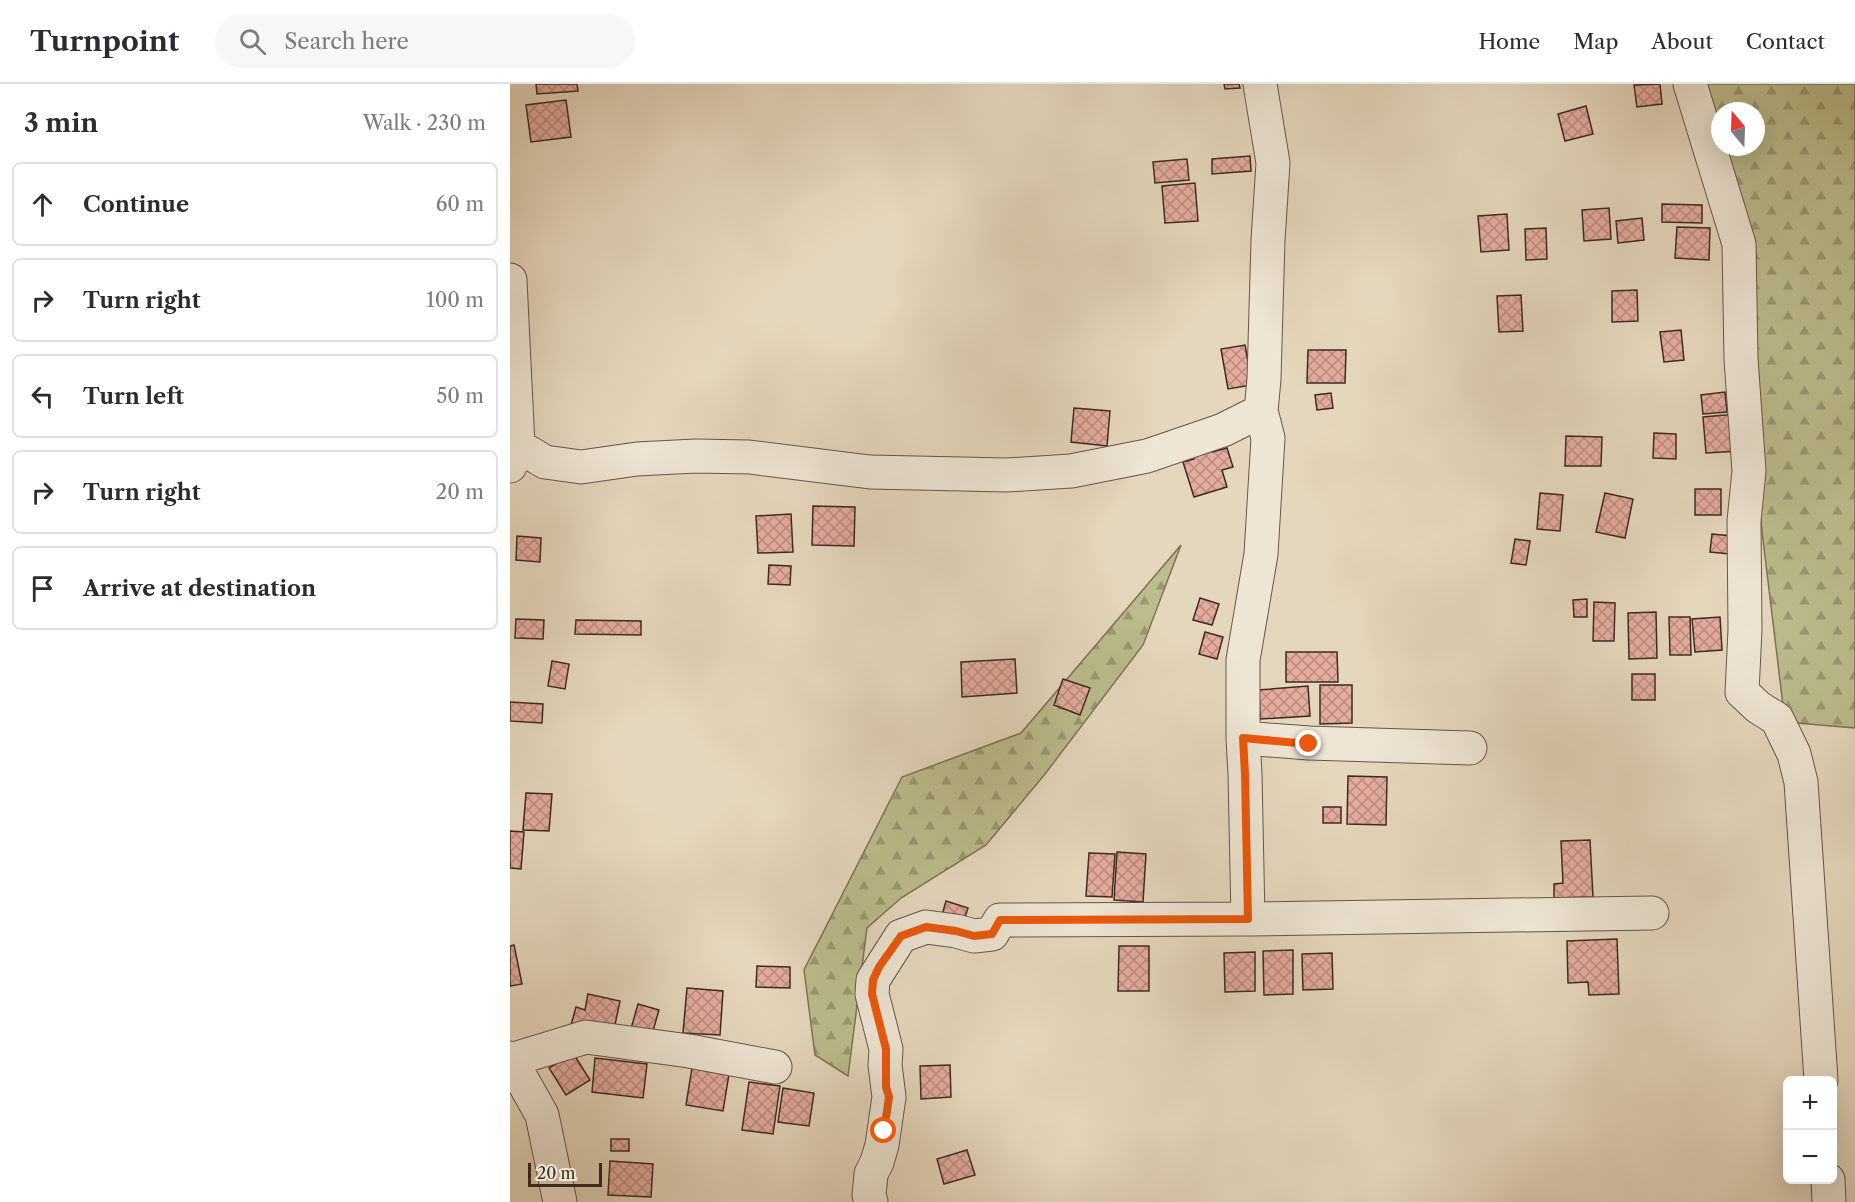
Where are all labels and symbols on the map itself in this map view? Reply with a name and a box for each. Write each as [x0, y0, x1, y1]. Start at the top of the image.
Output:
north arrow [1711, 102, 1765, 156]
route end [1295, 730, 1321, 756]
route start [870, 1117, 896, 1143]
scale bar [528, 1160, 602, 1188]

